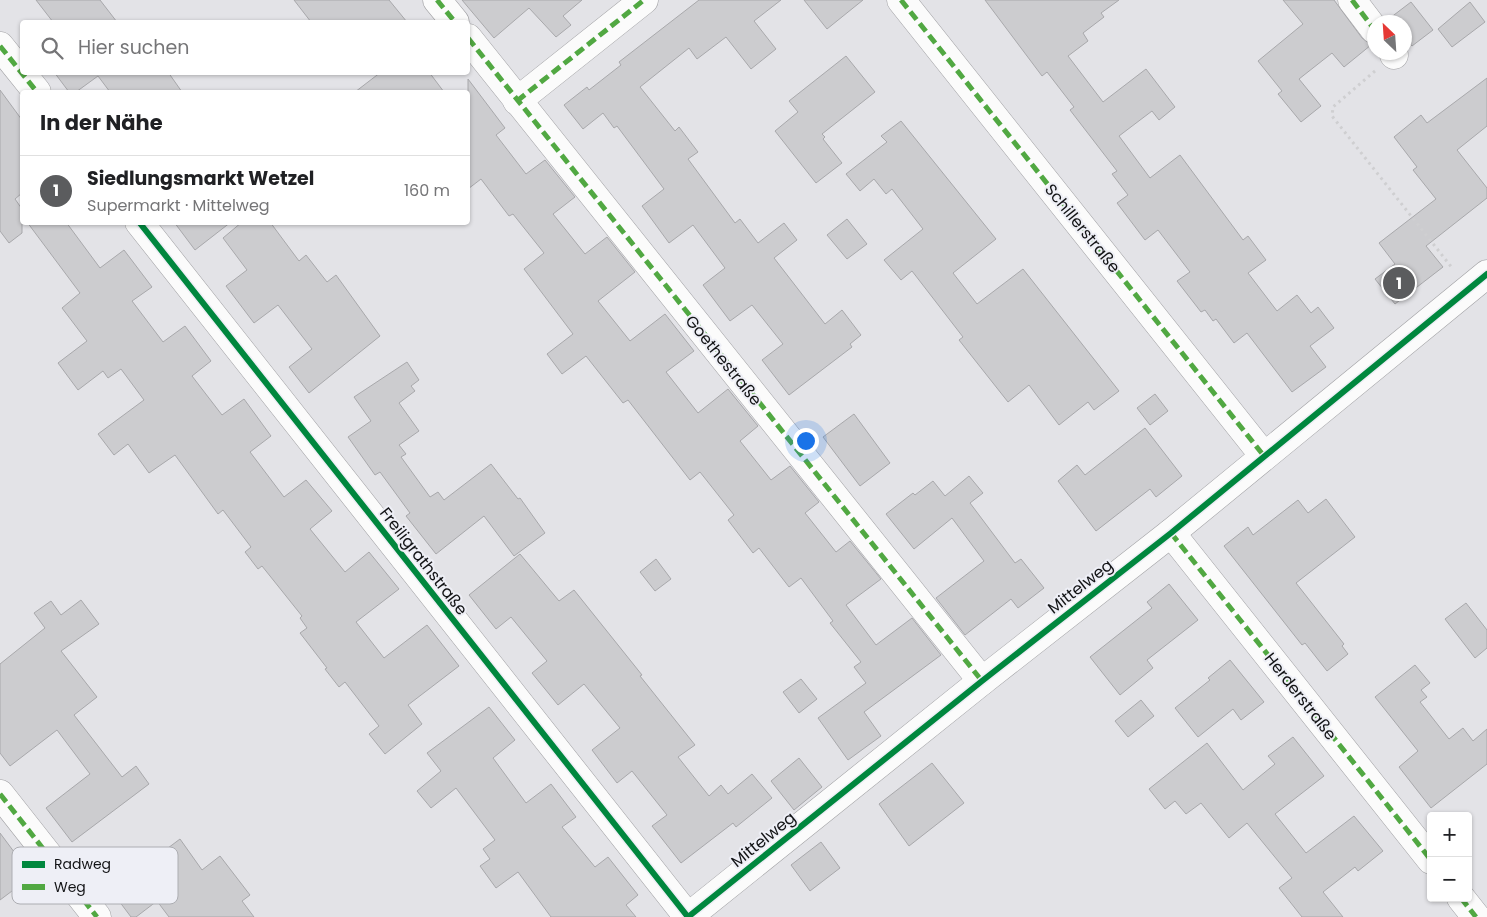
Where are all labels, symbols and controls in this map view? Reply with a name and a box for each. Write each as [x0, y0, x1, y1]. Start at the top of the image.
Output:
north arrow [1367, 15, 1412, 60]
search box [20, 20, 470, 75]
icon: search [38, 34, 66, 62]
text: Hier suchen [78, 34, 189, 61]
text: In der Nähe [40, 108, 163, 137]
text: Siedlungsmarkt Wetzel [87, 165, 314, 192]
text: 1 [53, 179, 59, 202]
text: 160 m [404, 179, 450, 202]
street label: Schillerstraße [1039, 179, 1126, 278]
text: Supermarkt · Mittelweg [87, 194, 270, 217]
pin: 1 [1383, 264, 1415, 302]
street label: Goethestraße [680, 310, 767, 410]
your location [793, 428, 819, 454]
street label: Freiligrathstraße [374, 503, 473, 620]
street label: Mittelweg [1043, 554, 1118, 619]
street label: Herderstraße [1259, 648, 1342, 745]
street label: Mittelweg [726, 806, 801, 873]
map controls [1427, 812, 1472, 902]
button: + [1427, 812, 1472, 857]
legend [12, 847, 178, 904]
text: Radweg [54, 854, 111, 874]
button: − [1427, 857, 1472, 902]
text: Weg [54, 877, 86, 897]

